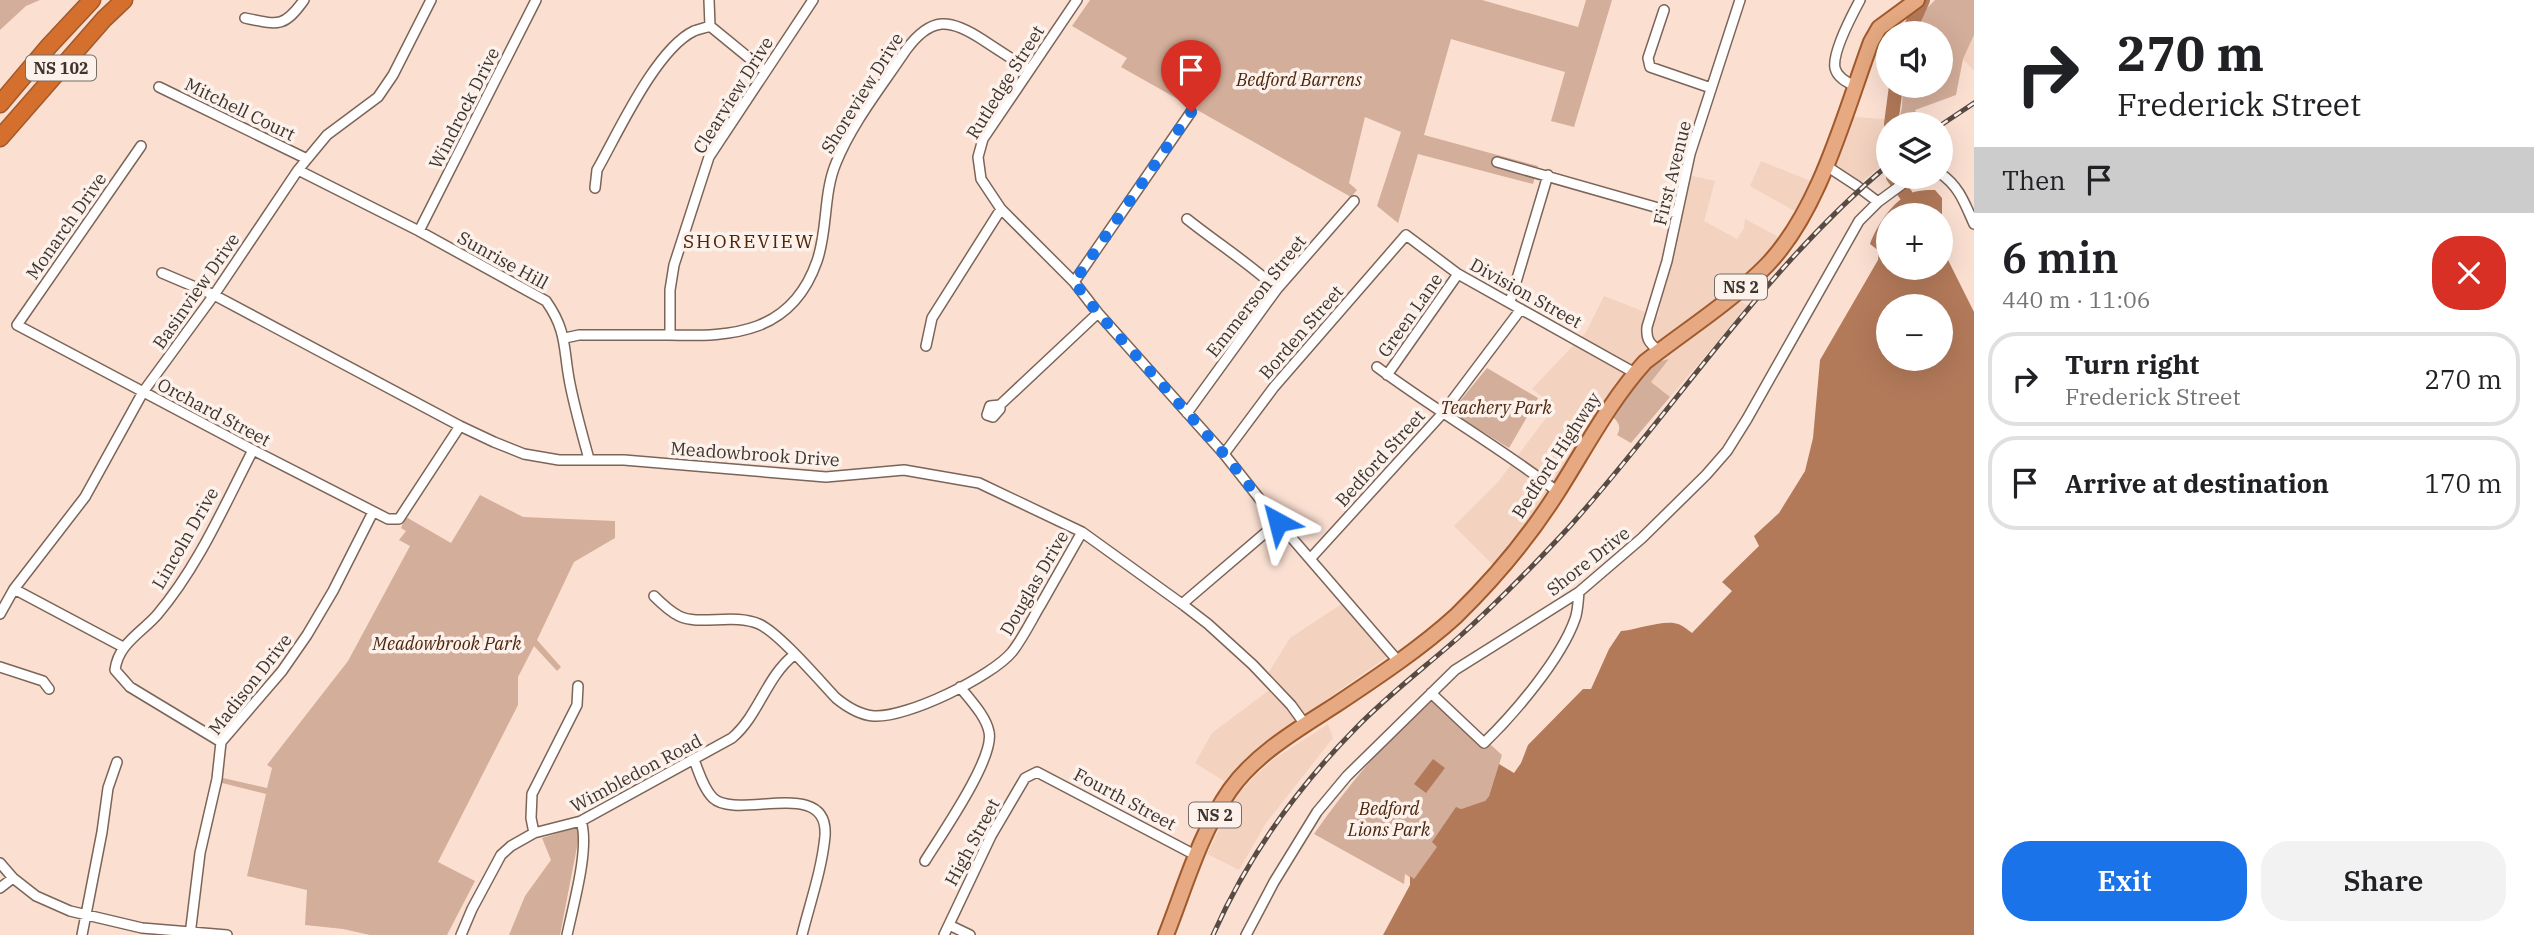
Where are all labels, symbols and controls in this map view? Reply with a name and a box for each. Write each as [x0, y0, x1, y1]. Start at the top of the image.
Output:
street label: Rutledge Street [961, 21, 1049, 143]
map controls [1876, 21, 1953, 371]
button: sound [1876, 21, 1953, 98]
text: 270 m [2117, 21, 2264, 84]
street label: Shoreview Drive [816, 28, 908, 158]
icon: right [2002, 28, 2093, 119]
street label: Clearview Drive [688, 32, 778, 158]
pin [1161, 40, 1221, 112]
street label: Windrock Drive [424, 44, 504, 172]
icon: arrive [1172, 51, 1210, 89]
road number: NS 102 [26, 55, 96, 80]
park label: Bedford Barrens [1235, 68, 1362, 91]
street label: Mitchell Court [181, 72, 299, 146]
text: Frederick Street [2117, 83, 2361, 125]
button: layers [1876, 112, 1953, 189]
street label: First Avenue [1648, 118, 1696, 228]
icon: arrive [2080, 161, 2118, 199]
text: Then [2002, 163, 2066, 197]
street label: Monarch Drive [21, 168, 111, 284]
button: + [1876, 203, 1953, 280]
street label: Sunrise Hill [454, 226, 552, 294]
street label: Basinview Drive [148, 229, 244, 353]
district label: SHOREVIEW [683, 229, 815, 253]
street label: Emmerson Street [1201, 230, 1311, 362]
text: 6 min [2002, 230, 2119, 285]
button: close [2432, 236, 2506, 310]
street label: Division Street [1466, 253, 1586, 333]
street label: Green Lane [1373, 268, 1447, 362]
road number: NS 2 [1715, 274, 1767, 300]
street label: Borden Street [1254, 280, 1348, 384]
text: 440 m · 11:06 [2002, 284, 2151, 314]
button: − [1876, 294, 1953, 371]
text: Turn right [2065, 347, 2199, 381]
icon: right [2006, 360, 2044, 398]
text: 270 m [2424, 362, 2502, 396]
street label: Orchard Street [153, 373, 275, 451]
text: Frederick Street [2065, 381, 2241, 411]
street label: Bedford Highway [1507, 387, 1606, 522]
park label: Teachery Park [1440, 396, 1552, 419]
street label: Bedford Street [1330, 405, 1430, 511]
street label: Meadowbrook Drive [670, 437, 840, 471]
icon: arrive [2006, 464, 2044, 502]
text: Arrive at destination [2065, 466, 2329, 500]
text: 170 m [2424, 466, 2502, 500]
street label: Lincoln Drive [147, 483, 223, 593]
position arrow [1241, 485, 1315, 559]
street label: Shore Drive [1542, 521, 1634, 601]
street label: Douglas Drive [995, 526, 1073, 640]
street label: Madison Drive [203, 629, 297, 739]
park label: Meadowbrook Park [371, 632, 522, 655]
street label: Wimbledon Road [566, 729, 706, 817]
street label: Fourth Street [1070, 762, 1180, 836]
street label: High Street [939, 794, 1005, 890]
park label: Bedford Lions Park [1347, 797, 1431, 841]
road number: NS 2 [1189, 802, 1241, 828]
button: Exit [2002, 841, 2247, 921]
button: Share [2261, 841, 2506, 921]

